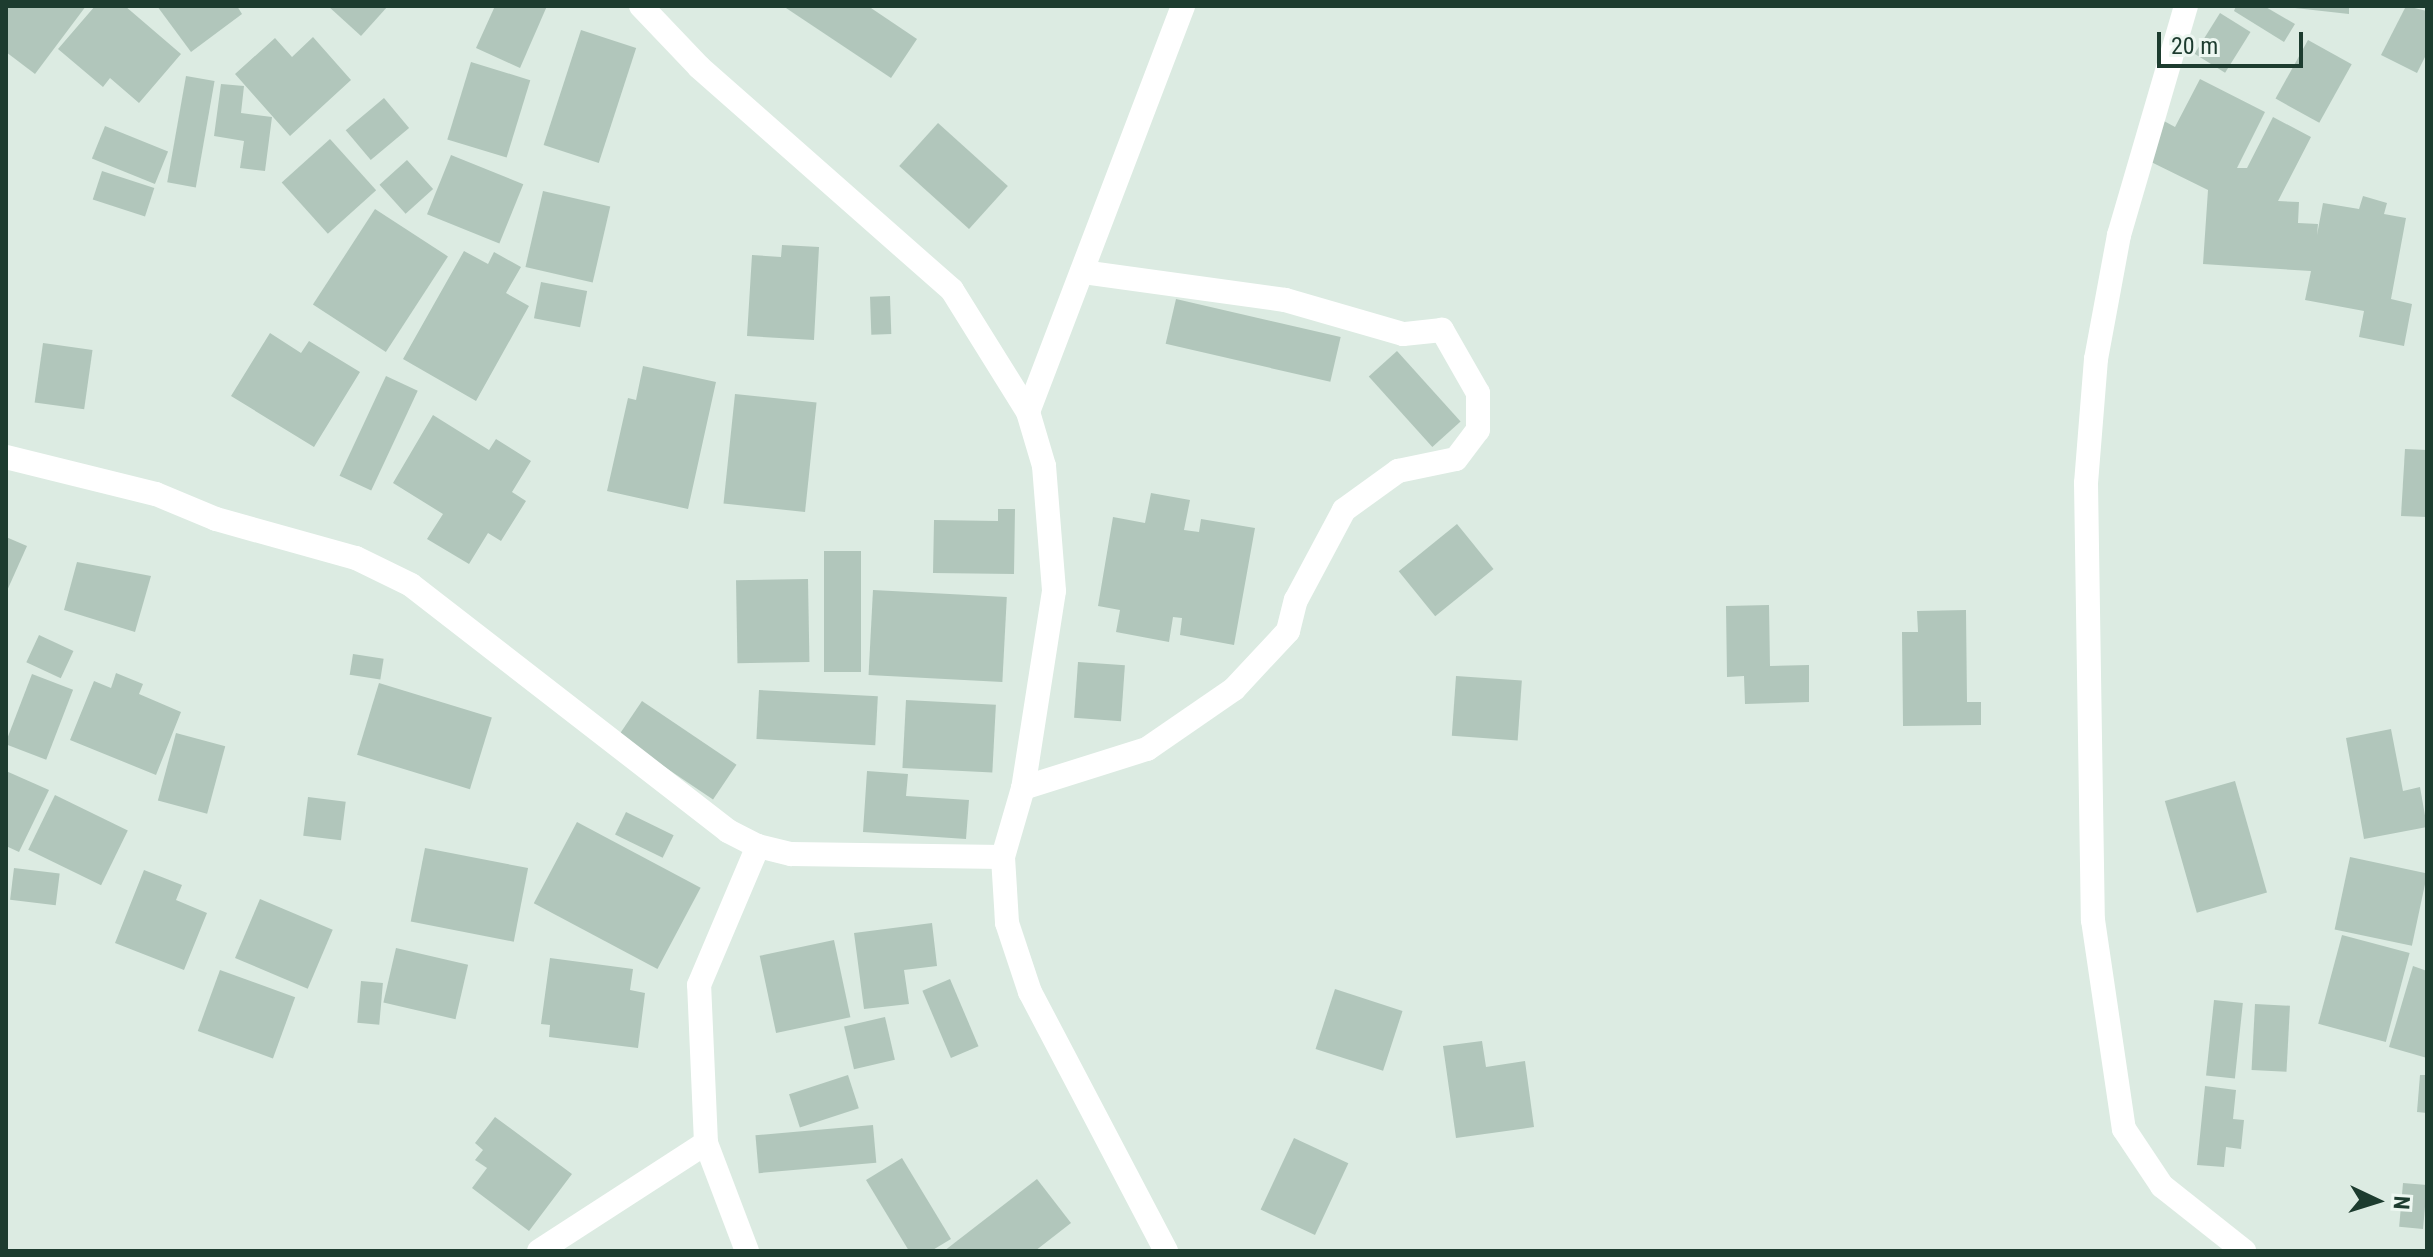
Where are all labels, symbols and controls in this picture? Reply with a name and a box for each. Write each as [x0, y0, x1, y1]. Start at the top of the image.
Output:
scale bar [2161, 16, 2307, 66]
text: 20 m [2171, 32, 2218, 60]
north arrow [2337, 1161, 2417, 1241]
text: N [2389, 1195, 2414, 1210]

